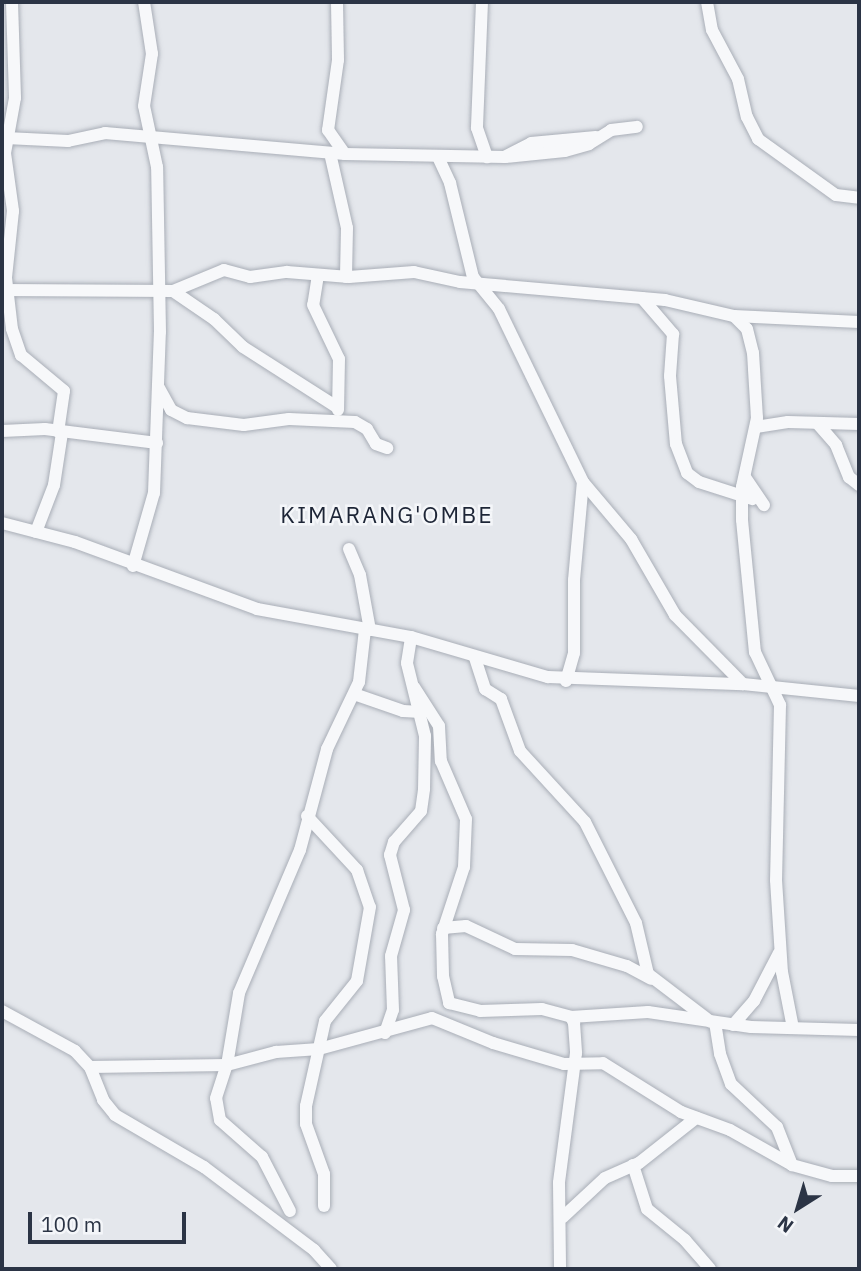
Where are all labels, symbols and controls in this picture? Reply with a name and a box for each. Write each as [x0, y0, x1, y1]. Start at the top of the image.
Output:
district label: KIMARANG'OMBE [282, 500, 492, 528]
north arrow [763, 1173, 833, 1243]
scale bar [32, 1198, 189, 1242]
text: 100 m [41, 1210, 102, 1238]
text: N [773, 1211, 798, 1239]

